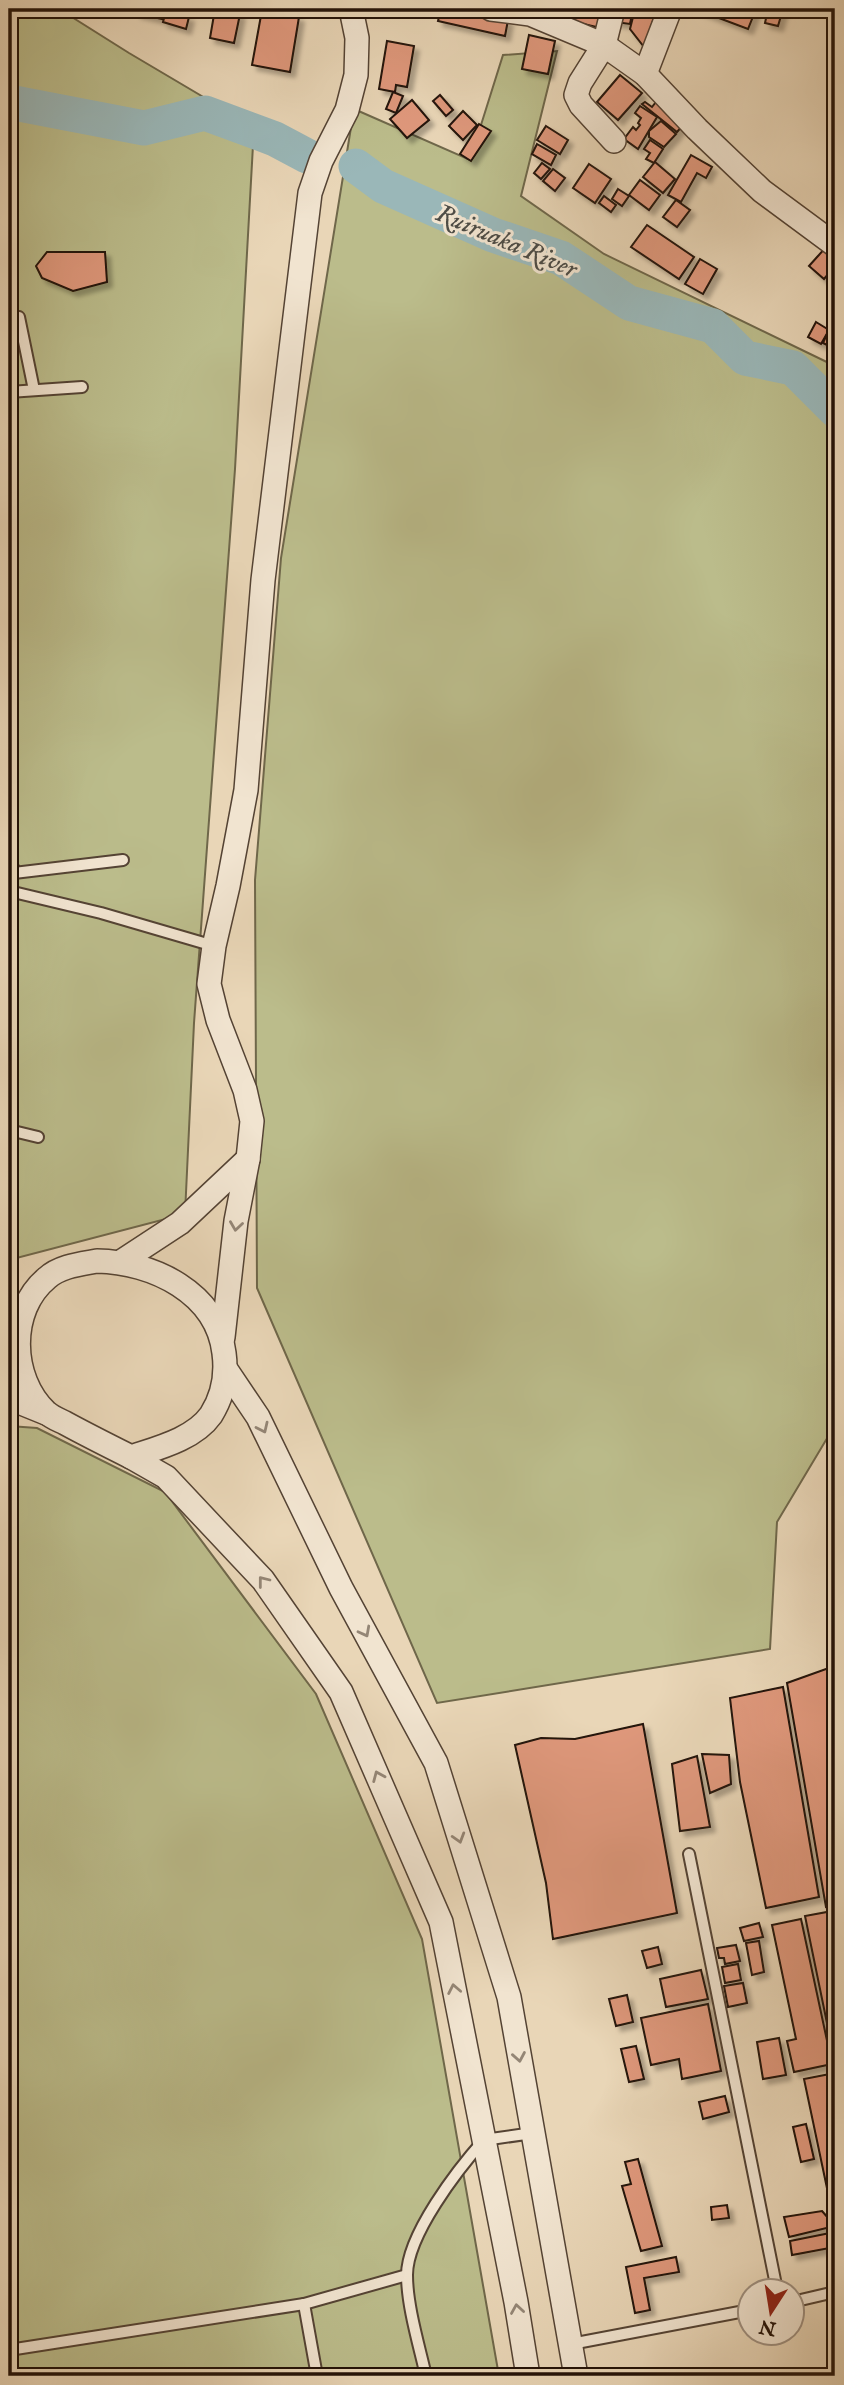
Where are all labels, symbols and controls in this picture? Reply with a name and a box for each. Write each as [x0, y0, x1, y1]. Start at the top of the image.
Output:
water label: Ruiruaka River [431, 197, 583, 286]
one-way arrow [228, 1220, 243, 1232]
one-way arrow [255, 1421, 269, 1433]
one-way arrow [259, 1577, 272, 1589]
one-way arrow [357, 1625, 370, 1637]
one-way arrow [372, 1771, 386, 1784]
one-way arrow [451, 1831, 465, 1844]
one-way arrow [448, 1983, 463, 1995]
one-way arrow [511, 2051, 526, 2063]
north arrow [736, 2276, 806, 2346]
one-way arrow [510, 2303, 525, 2315]
text: N [757, 2313, 779, 2340]

